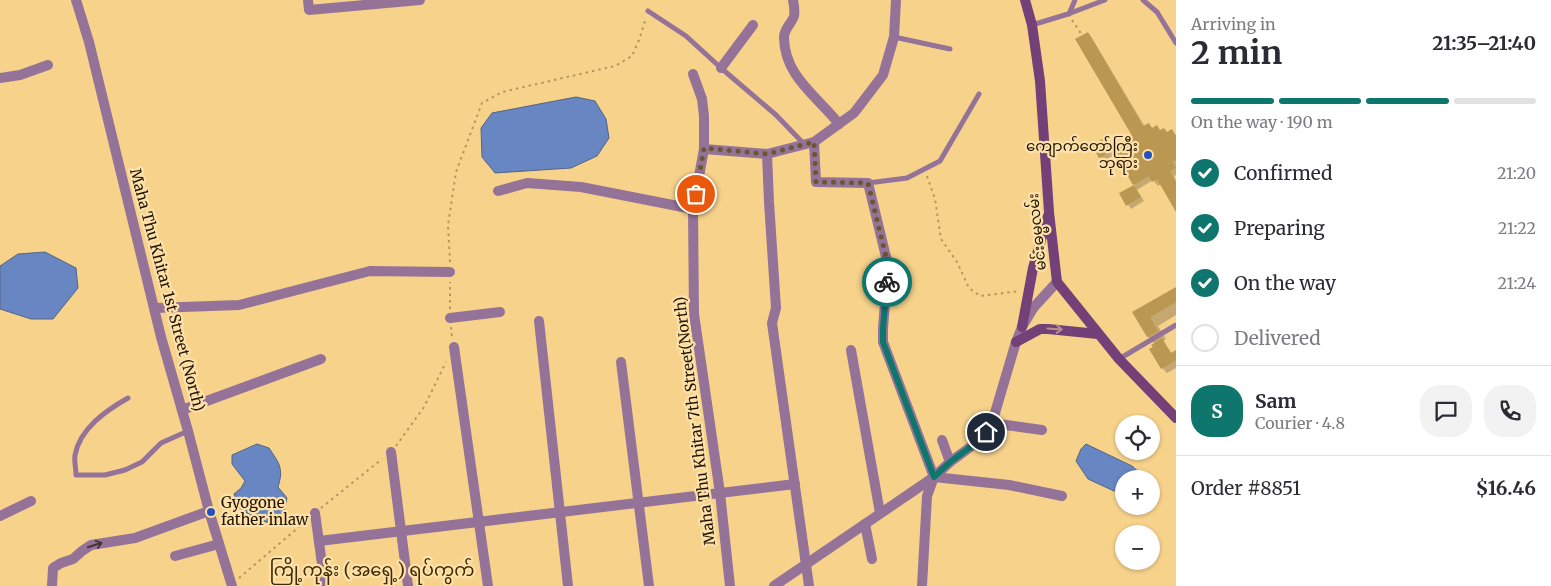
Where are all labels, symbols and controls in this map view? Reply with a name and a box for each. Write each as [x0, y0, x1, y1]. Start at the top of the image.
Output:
text: Arriving in [1191, 14, 1276, 34]
text: 21:35–21:40 [1432, 31, 1536, 55]
text: 2 min [1191, 33, 1282, 73]
text: On the way · 190 m [1191, 112, 1333, 132]
place label: ကျောက်တော်ကြီး ဘုရား [1026, 136, 1138, 175]
marker: ကျောက်တော်ကြီး ဘုရား [1142, 149, 1154, 161]
icon: check [1191, 159, 1219, 187]
text: Confirmed [1234, 161, 1332, 185]
text: 21:20 [1497, 163, 1536, 183]
street label: Maha Thu Khitar 1st Street (North) [126, 166, 209, 413]
pin [675, 173, 717, 215]
icon: bag [682, 180, 710, 208]
street label: မင်းဓမ္မလမ်း [1023, 192, 1053, 272]
icon: check [1191, 214, 1219, 242]
text: Preparing [1234, 216, 1325, 240]
text: 21:22 [1498, 218, 1536, 238]
courier [862, 257, 912, 307]
icon: bike [873, 268, 901, 296]
icon: check [1191, 269, 1219, 297]
text: On the way [1234, 271, 1336, 295]
text: 21:24 [1498, 273, 1536, 293]
street label: Maha Thu Khitar 7th Street(North) [670, 295, 719, 547]
one-way arrow [1047, 325, 1063, 334]
text: Delivered [1234, 326, 1321, 350]
button: chat [1420, 385, 1472, 437]
button: phone [1484, 385, 1536, 437]
text: Sam [1255, 389, 1296, 413]
text: S [1211, 399, 1223, 423]
pin [965, 411, 1007, 453]
text: Courier · 4.8 [1255, 413, 1345, 433]
map controls [1115, 415, 1160, 570]
button: locate [1115, 415, 1160, 460]
icon: home [972, 418, 1000, 446]
button: + [1115, 470, 1160, 515]
text: Order #8851 [1191, 476, 1301, 500]
text: $16.46 [1476, 476, 1536, 500]
place label: Gyogone father inlaw [221, 493, 309, 529]
marker: Gyogone father inlaw [205, 506, 217, 518]
button: − [1115, 525, 1160, 570]
one-way arrow [87, 540, 103, 550]
district label: ကြို့ကုန်း (အရှေ့) ရပ်ကွက် [270, 556, 474, 585]

